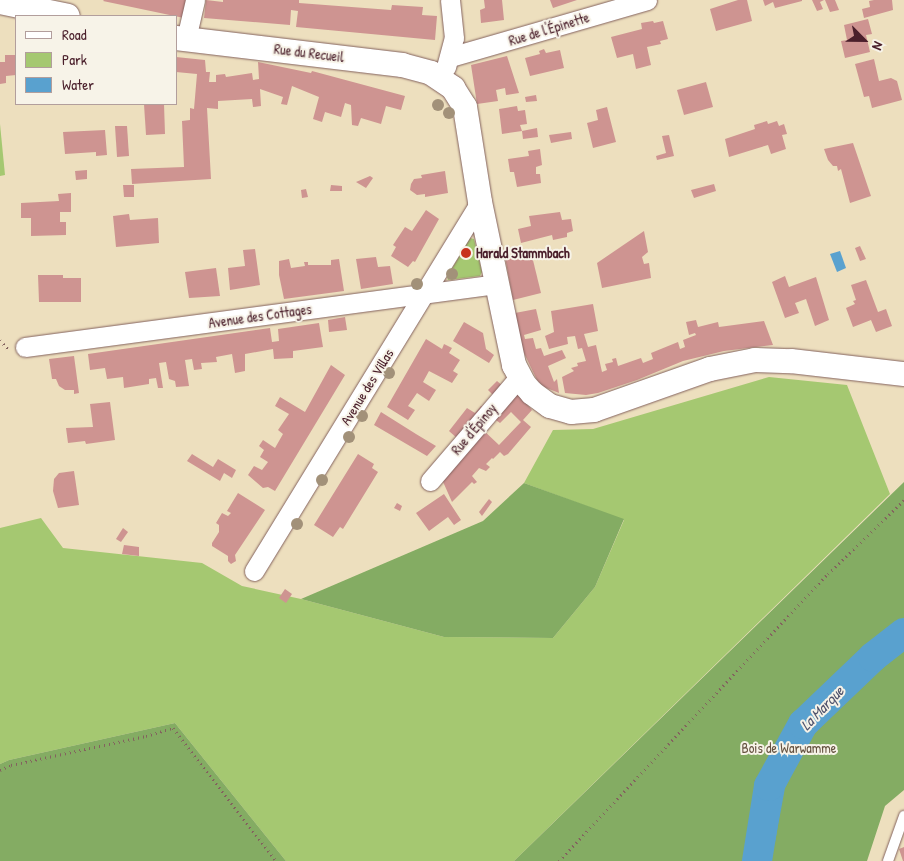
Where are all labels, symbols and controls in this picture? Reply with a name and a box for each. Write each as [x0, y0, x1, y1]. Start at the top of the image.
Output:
street label: Rue de l'Épinette [507, 9, 591, 49]
legend [15, 15, 178, 105]
north arrow [839, 15, 889, 65]
text: Road [62, 24, 87, 45]
text: N [868, 39, 888, 53]
street label: Rue du Recueil [273, 40, 345, 66]
text: Park [62, 49, 87, 70]
text: Water [62, 74, 94, 95]
place label: Harald Stammbach [476, 245, 570, 261]
marker: Harald Stammbach [460, 247, 472, 259]
street label: Avenue des Cottages [207, 300, 313, 332]
street label: Avenue des Villas [337, 346, 397, 428]
street label: Rue d'Épinoy [448, 400, 500, 458]
water label: La Marque [797, 682, 847, 734]
park label: Bois de Warwamme [742, 740, 836, 756]

